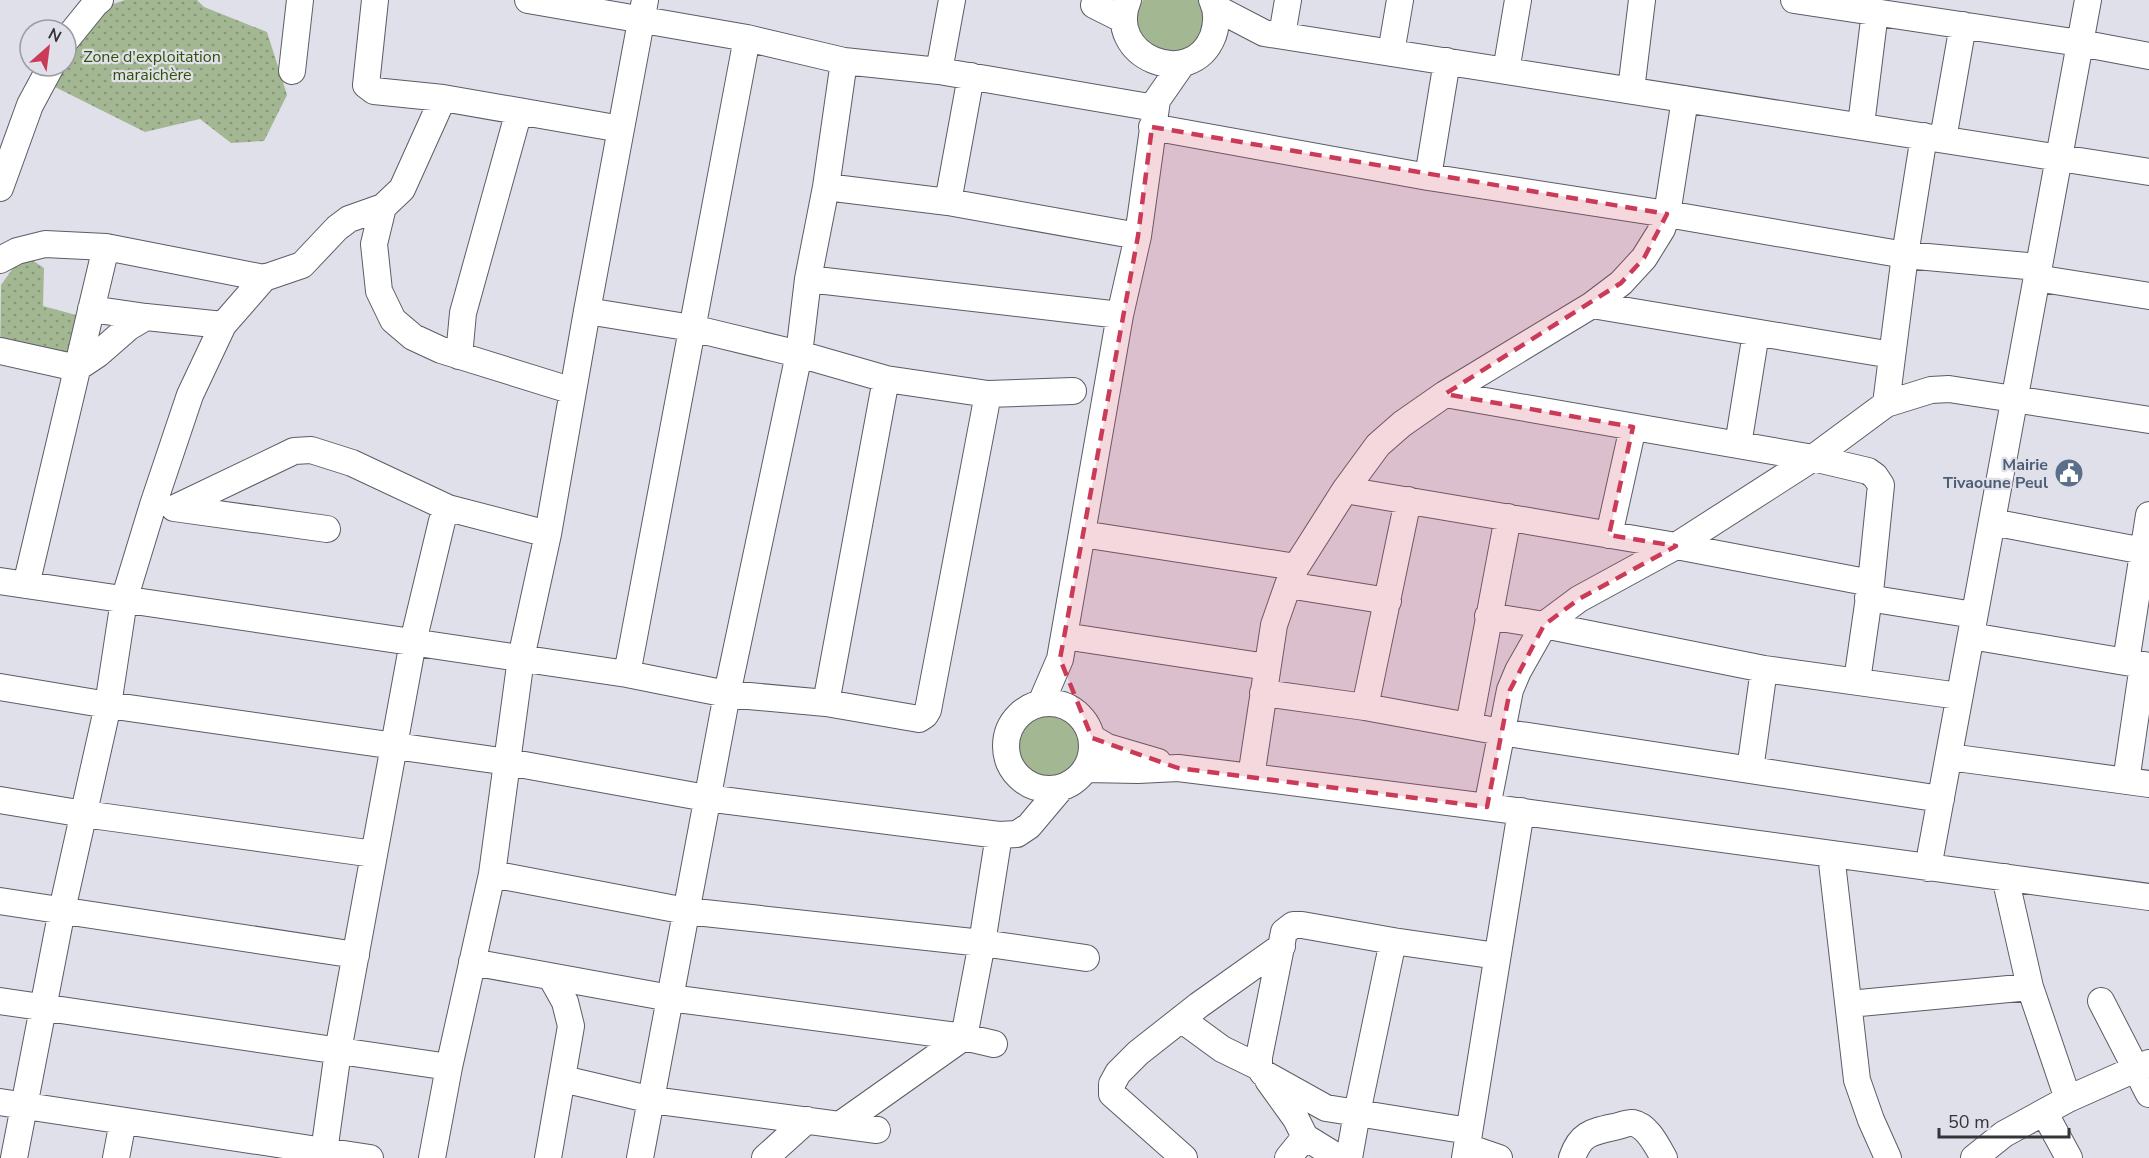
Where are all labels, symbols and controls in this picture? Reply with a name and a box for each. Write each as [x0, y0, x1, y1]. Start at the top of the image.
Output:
north arrow [18, 18, 78, 78]
text: N [44, 23, 65, 48]
park label: Zone d'exploitation maraichère [83, 46, 221, 86]
place label: Mairie Tivaoune Peul [1943, 454, 2048, 494]
public building icon: Mairie Tivaoune Peul [2053, 457, 2085, 489]
scale bar [1939, 1101, 2070, 1139]
text: 50 m [1948, 1110, 1990, 1134]

